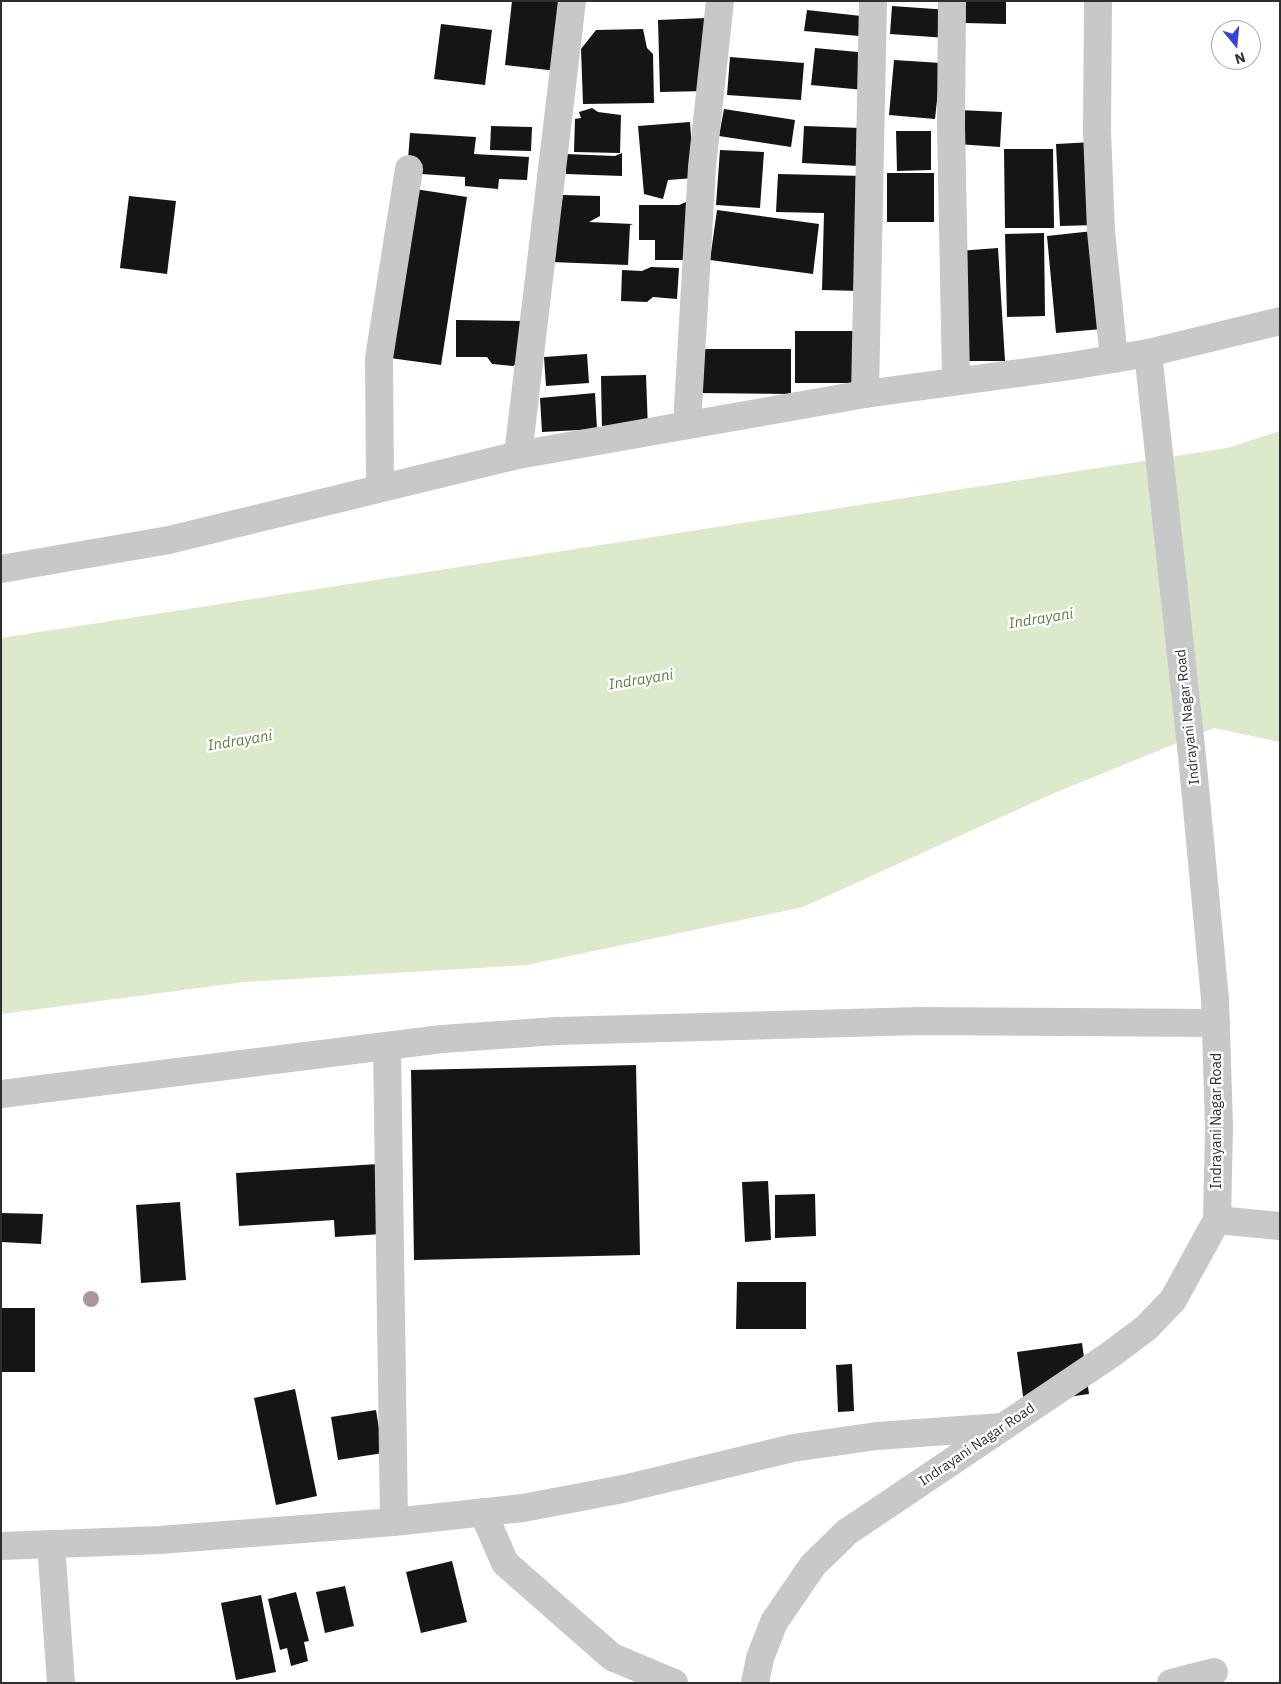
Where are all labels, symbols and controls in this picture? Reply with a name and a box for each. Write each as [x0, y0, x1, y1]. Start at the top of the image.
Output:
north arrow [1211, 20, 1261, 70]
text: N [1233, 48, 1248, 68]
water label: Indrayani [1007, 605, 1075, 633]
street label: Indrayani Nagar Road [1173, 648, 1203, 786]
water label: Indrayani [607, 666, 675, 694]
water label: Indrayani [206, 727, 274, 755]
street label: Indrayani Nagar Road [1209, 1053, 1225, 1189]
street label: Indrayani Nagar Road [916, 1400, 1038, 1490]

